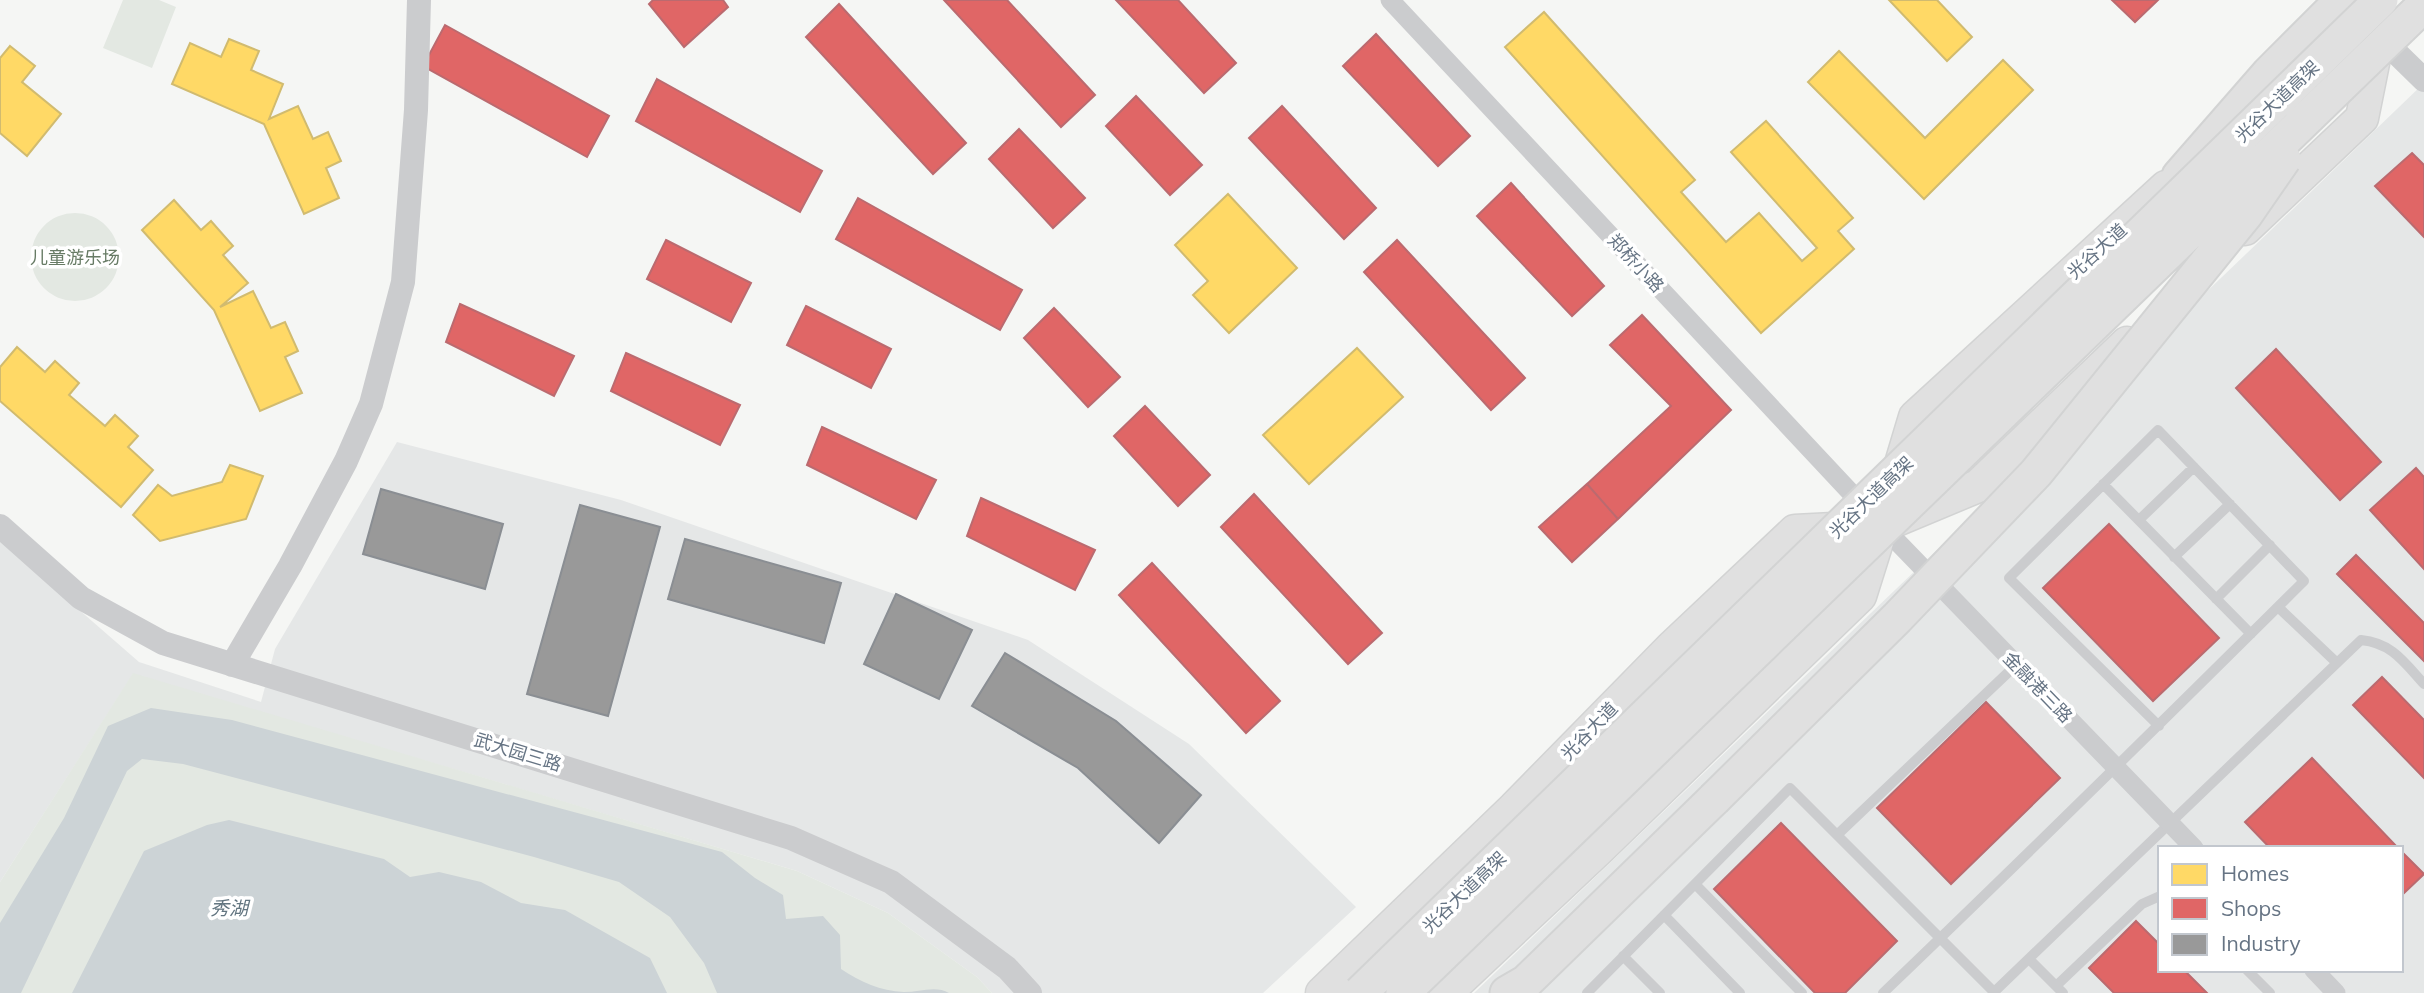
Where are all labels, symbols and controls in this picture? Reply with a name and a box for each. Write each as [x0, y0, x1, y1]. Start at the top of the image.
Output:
street label: 光谷大道高架 [2230, 55, 2324, 147]
street label: 光谷大道 [2063, 218, 2131, 284]
street label: 郑桥小路 [1603, 229, 1669, 297]
park label: 儿童游乐场 [30, 246, 120, 269]
street label: 光谷大道高架 [1824, 451, 1918, 543]
street label: 金融港三路 [1998, 647, 2078, 727]
street label: 光谷大道 [1556, 697, 1622, 765]
street label: 武大园三路 [472, 728, 564, 776]
street label: 光谷大道高架 [1417, 846, 1511, 938]
legend [2158, 846, 2403, 972]
text: Homes [2221, 860, 2289, 886]
text: Shops [2221, 895, 2281, 921]
water label: 秀湖 [210, 896, 251, 920]
text: Industry [2221, 930, 2301, 956]

